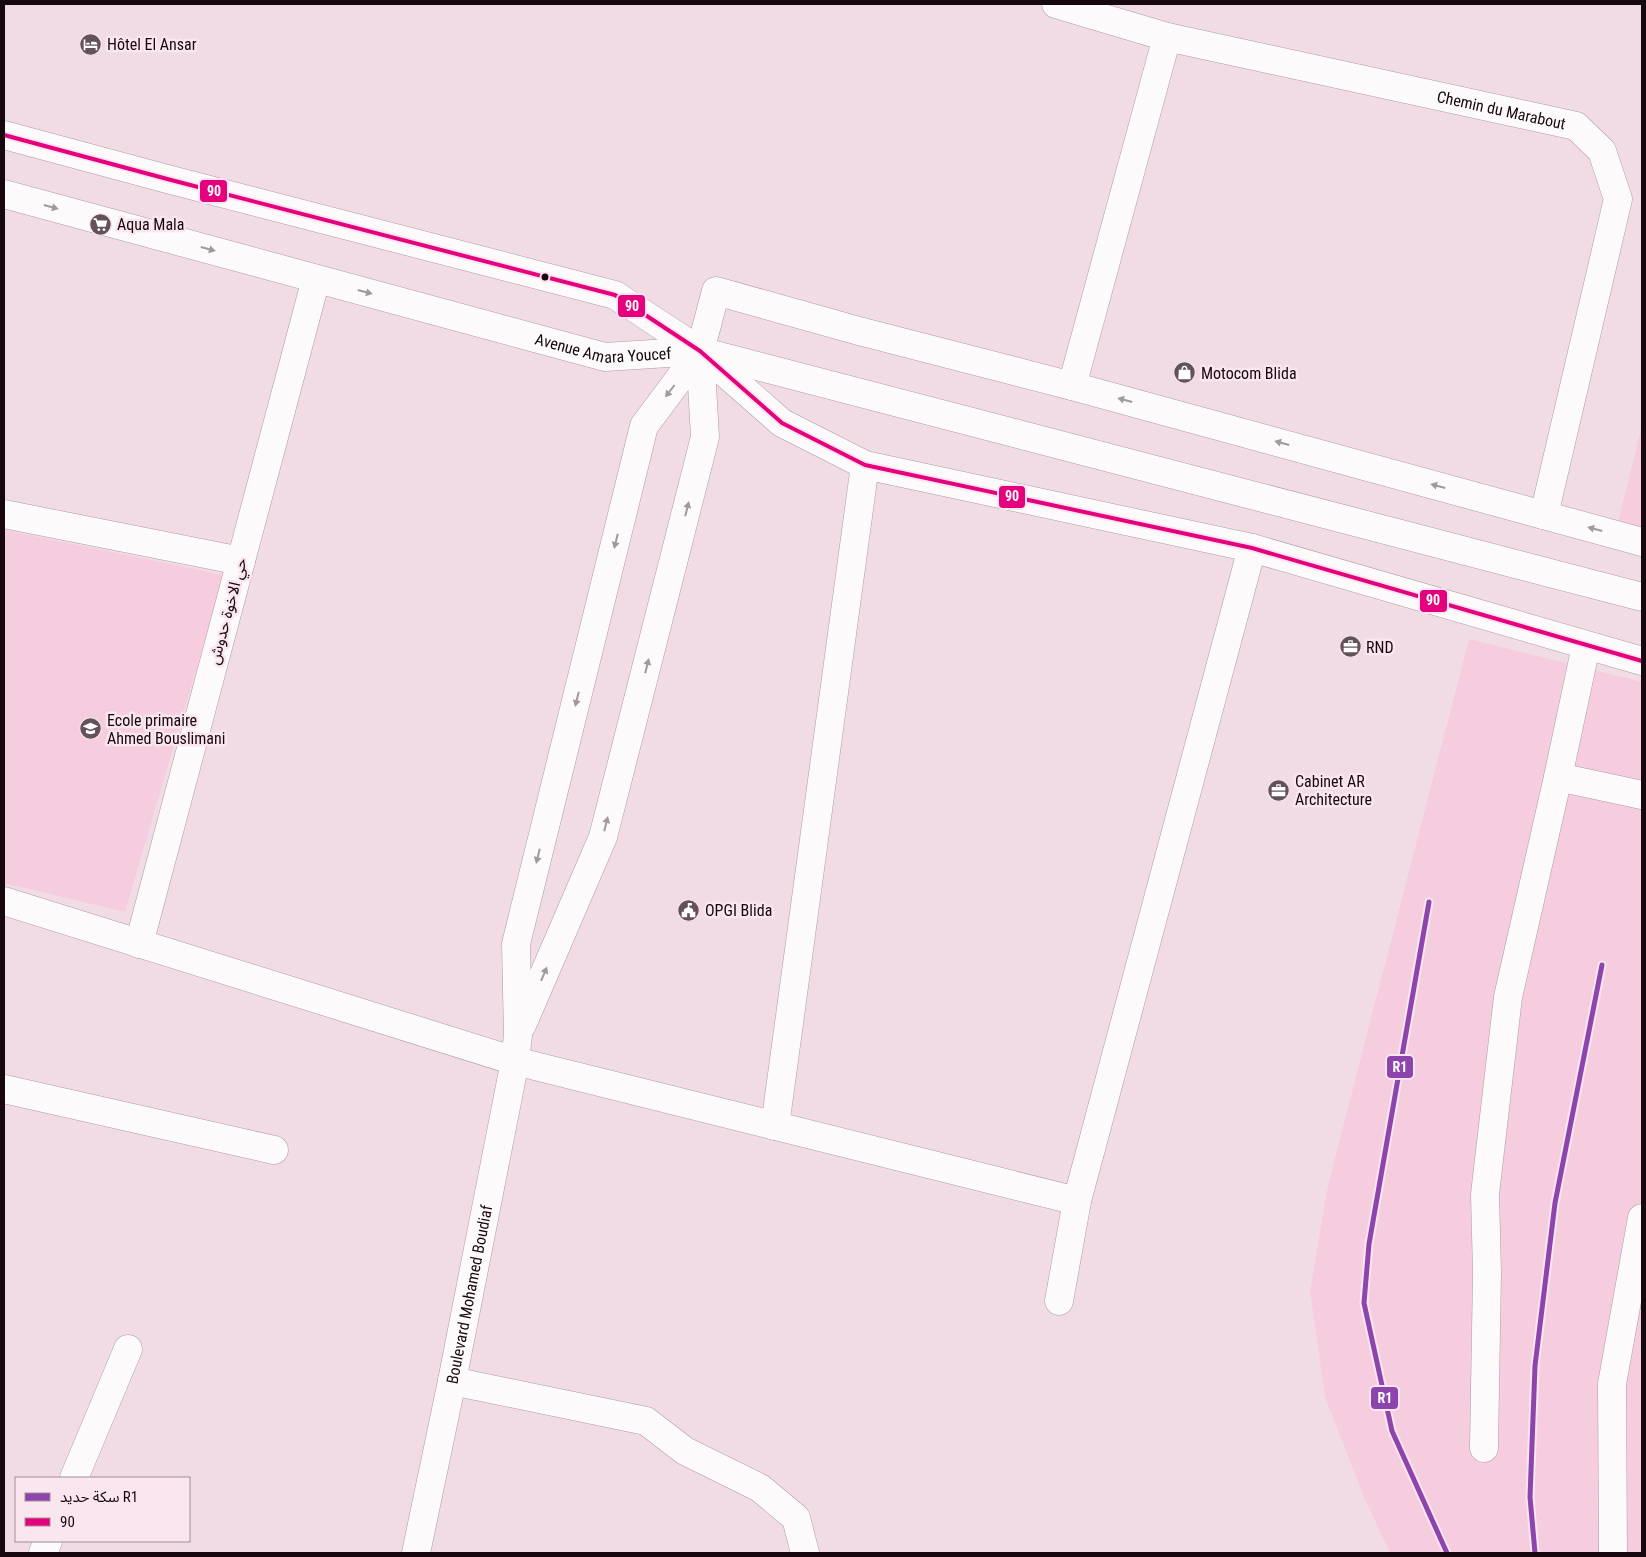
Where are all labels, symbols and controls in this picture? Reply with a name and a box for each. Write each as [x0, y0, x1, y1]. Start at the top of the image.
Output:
hotel icon: Hôtel El Ansar [79, 32, 103, 56]
place label: Hôtel El Ansar [107, 35, 197, 54]
street label: Chemin du Marabout [1435, 87, 1568, 134]
line badge: 90 [199, 179, 228, 203]
text: 90 [207, 183, 221, 199]
one-way arrow [43, 203, 58, 211]
supermarket icon: Aqua Mala [89, 212, 113, 236]
place label: Aqua Mala [117, 215, 184, 234]
one-way arrow [200, 246, 215, 254]
unlabelled marker [540, 272, 550, 282]
one-way arrow [357, 288, 372, 296]
line badge: 90 [617, 294, 646, 318]
text: 90 [625, 298, 639, 314]
street label: Avenue Amara Youcef [533, 330, 672, 367]
shop icon: Motocom Blida [1173, 361, 1197, 385]
place label: Motocom Blida [1201, 364, 1297, 383]
one-way arrow [665, 384, 676, 397]
one-way arrow [1117, 396, 1132, 404]
one-way arrow [1274, 439, 1289, 447]
one-way arrow [1431, 482, 1446, 490]
line badge: 90 [998, 485, 1026, 509]
text: 90 [1005, 488, 1019, 504]
one-way arrow [683, 501, 691, 517]
one-way arrow [1588, 525, 1603, 533]
one-way arrow [612, 533, 620, 548]
street label: حي الاخوة حدوش [204, 556, 253, 667]
line badge: 90 [1419, 589, 1448, 613]
text: 90 [1426, 592, 1440, 608]
office icon: RND [1338, 635, 1362, 659]
place label: RND [1366, 638, 1394, 657]
one-way arrow [643, 659, 651, 674]
one-way arrow [573, 691, 581, 706]
place label: Ecole primaire Ahmed Bouslimani [107, 711, 225, 748]
school or university icon: Ecole primaire Ahmed Bouslimani [79, 717, 103, 741]
place label: Cabinet AR Architecture [1295, 772, 1372, 809]
office icon: Cabinet AR Architecture [1267, 778, 1291, 802]
one-way arrow [602, 816, 610, 831]
one-way arrow [534, 849, 542, 864]
public building icon: OPGI Blida [677, 898, 701, 922]
place label: OPGI Blida [705, 901, 772, 920]
one-way arrow [541, 967, 549, 981]
line badge: R1 [1386, 1055, 1414, 1079]
text: R1 [1393, 1059, 1407, 1075]
street label: Boulevard Mohamed Boudiaf [443, 1203, 496, 1386]
line badge: R1 [1370, 1386, 1399, 1410]
text: R1 [1378, 1390, 1392, 1406]
legend [15, 1477, 190, 1542]
text: سكة حديد R1 [60, 1488, 138, 1506]
text: 90 [60, 1513, 75, 1531]

